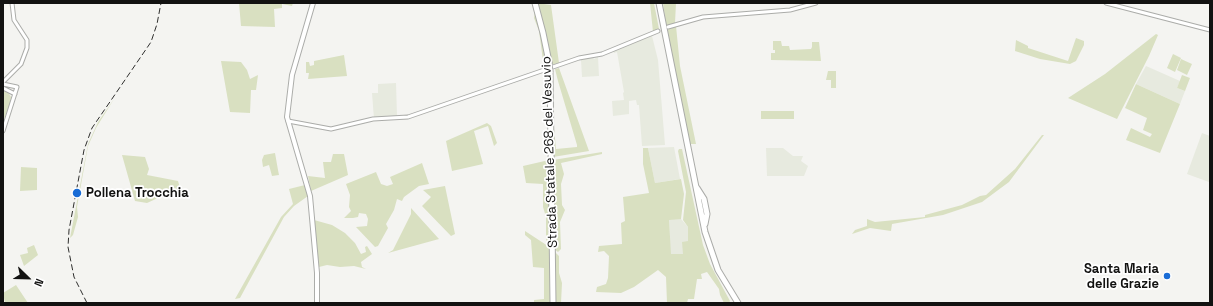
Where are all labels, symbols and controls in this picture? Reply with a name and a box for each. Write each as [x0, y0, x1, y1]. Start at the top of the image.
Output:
street label: Strada Statale 268 del Vesuvio [539, 56, 561, 248]
place label: Pollena Trocchia [86, 185, 189, 201]
marker: Pollena Trocchia [71, 187, 83, 199]
north arrow [8, 258, 48, 298]
place label: Santa Maria delle Grazie [1084, 261, 1159, 292]
marker: Santa Maria delle Grazie [1162, 271, 1172, 281]
text: N [31, 277, 47, 289]

